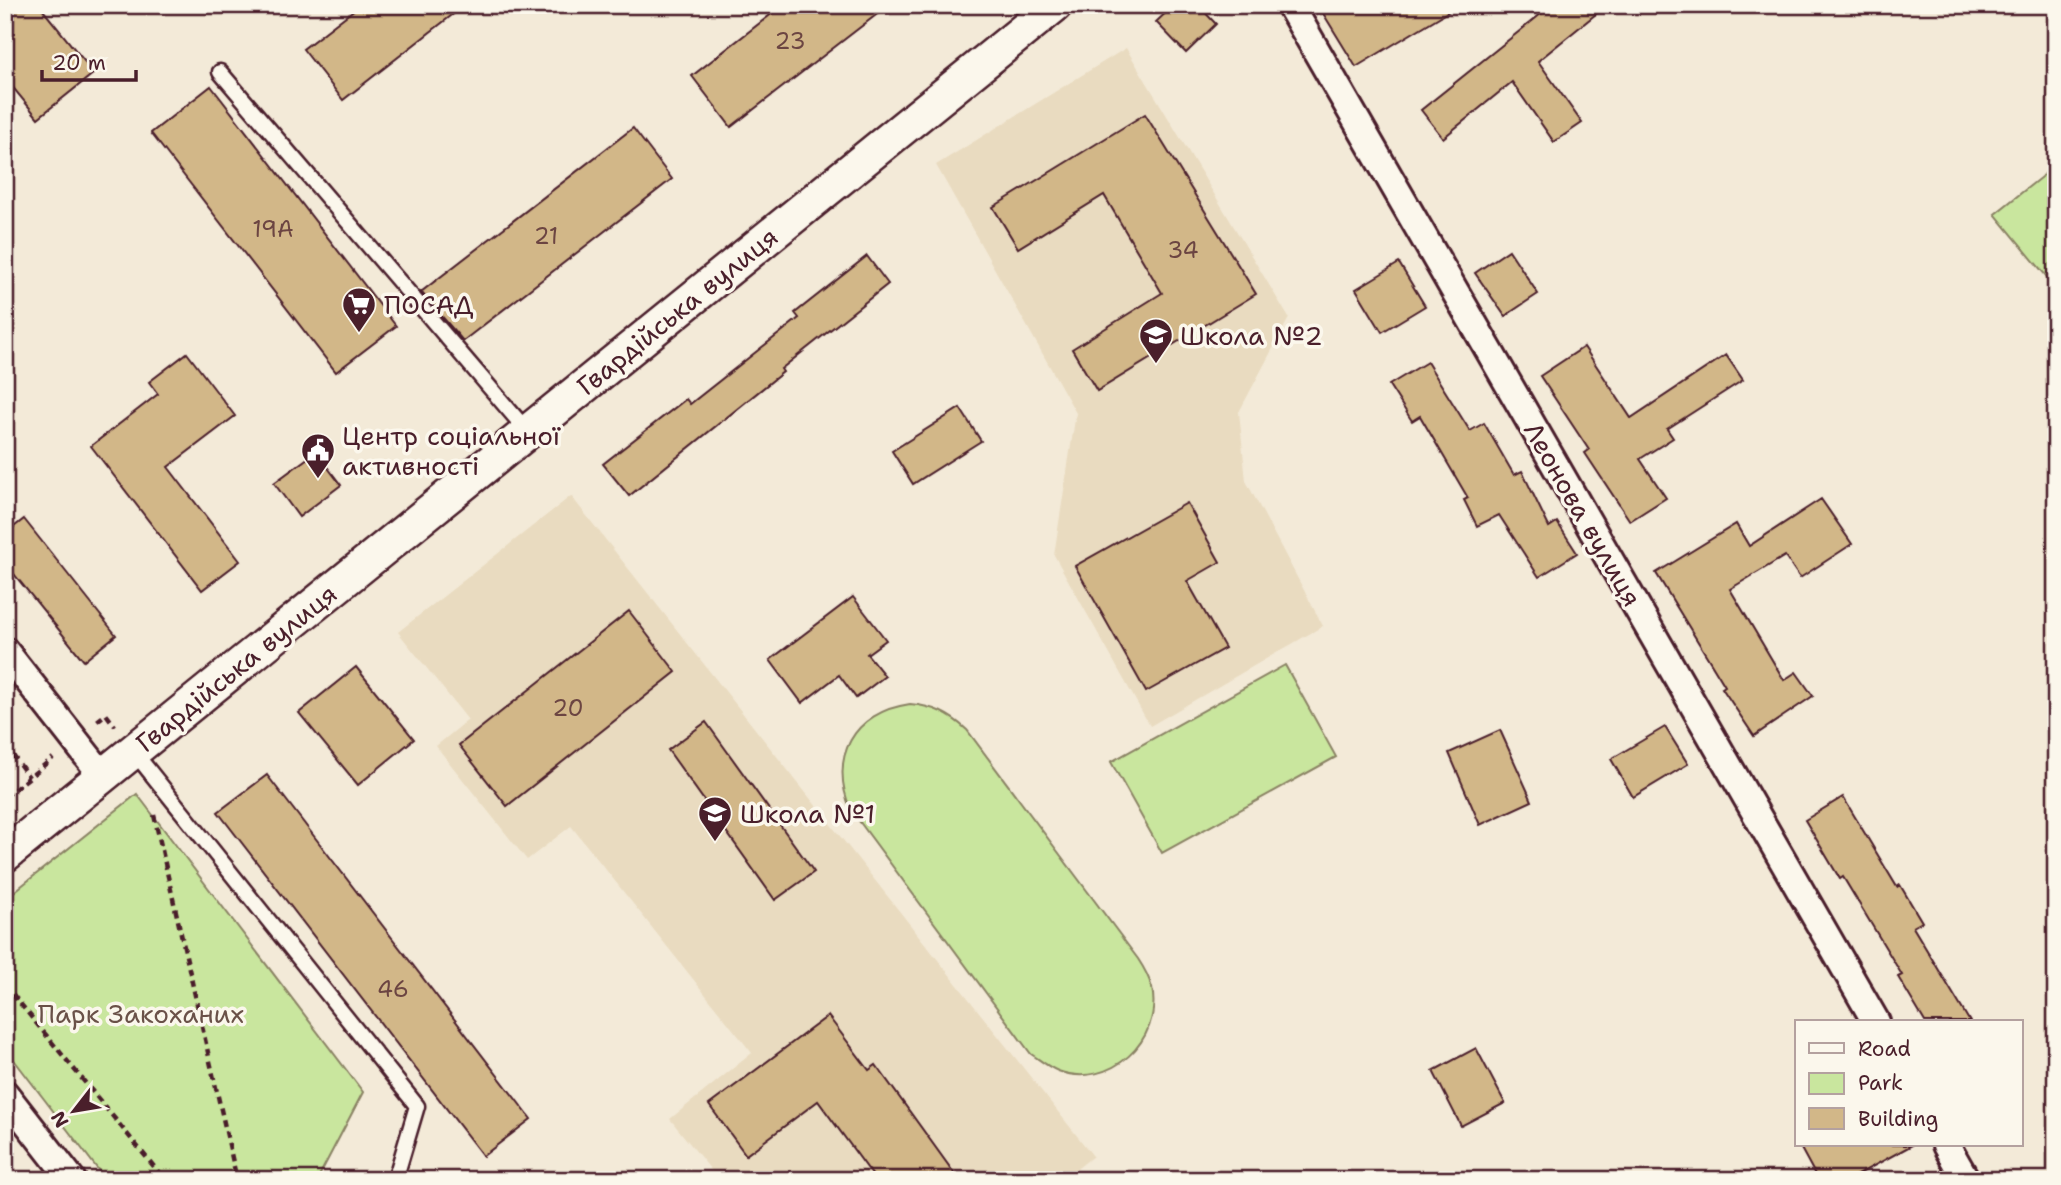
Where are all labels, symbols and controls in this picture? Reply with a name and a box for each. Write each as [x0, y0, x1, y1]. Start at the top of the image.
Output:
house number: 23 [774, 26, 806, 56]
scale bar [42, 38, 136, 82]
text: 20 m [52, 49, 106, 77]
house number: 19А [252, 214, 294, 244]
street label: Гвардійська вулиця [569, 219, 785, 403]
house number: 21 [534, 221, 558, 251]
house number: 34 [1167, 235, 1199, 265]
supermarket icon: ПОСАД [340, 285, 378, 334]
place label: ПОСАД [384, 287, 474, 322]
school or university icon: Школа №2 [1137, 316, 1175, 365]
place label: Школа №2 [1180, 318, 1323, 353]
street label: Леонова вулиця [1516, 415, 1650, 613]
place label: Центр соціальної активності [342, 418, 561, 483]
public building icon: Центр соціальної активності [299, 431, 337, 480]
street label: Гвардійська вулиця [128, 576, 344, 760]
house number: 20 [552, 693, 584, 723]
school or university icon: Школа №1 [696, 794, 734, 843]
place label: Школа №1 [740, 796, 875, 831]
house number: 46 [377, 974, 409, 1004]
park label: Парк Закоханих [38, 996, 244, 1031]
legend [1795, 1020, 2022, 1146]
text: Road [1858, 1035, 1911, 1063]
text: Park [1858, 1069, 1903, 1097]
north arrow [38, 1076, 108, 1146]
text: Building [1858, 1105, 1938, 1133]
text: N [45, 1107, 74, 1132]

